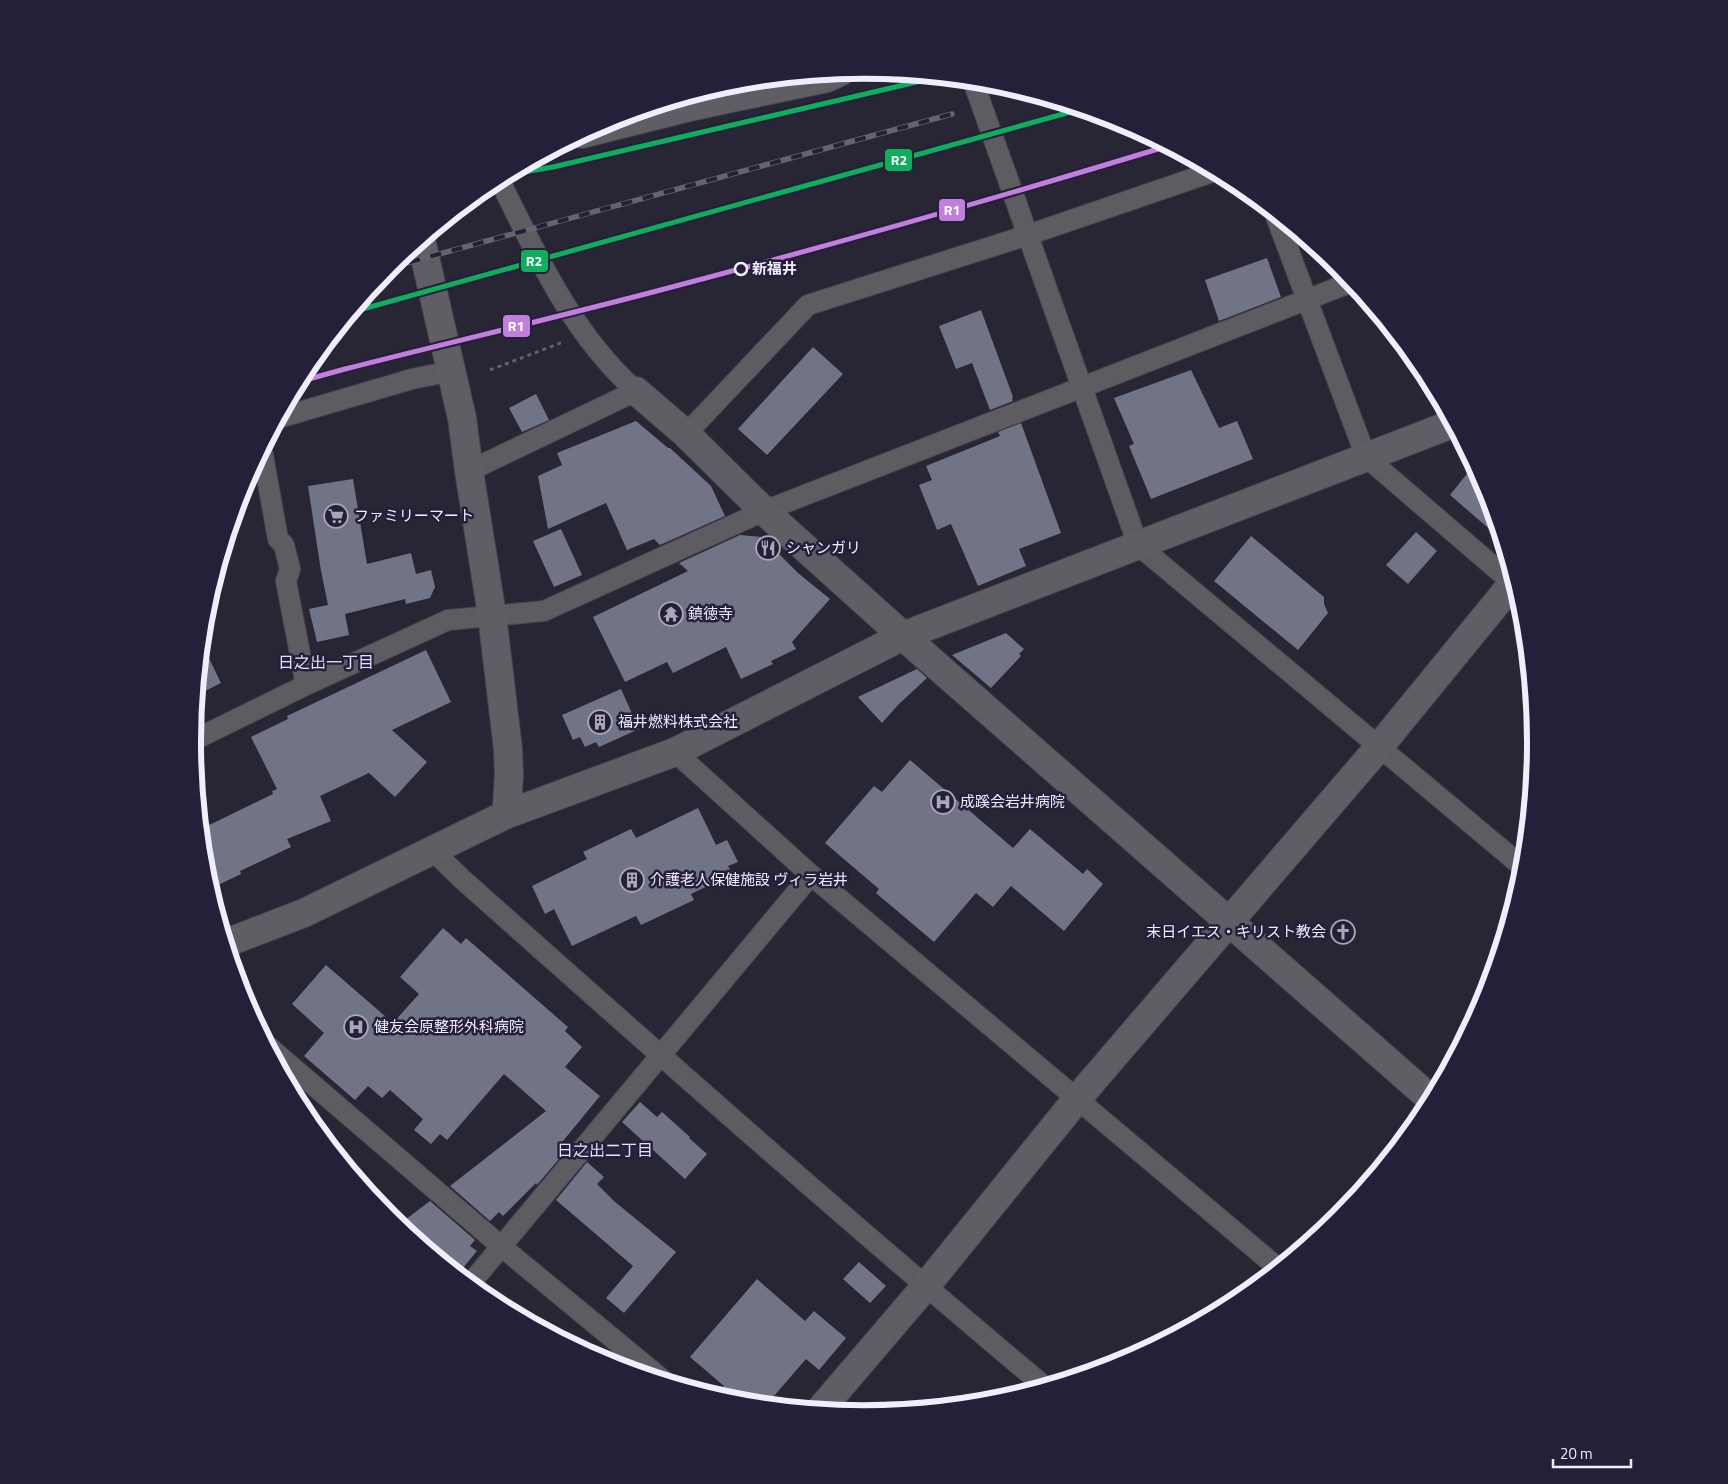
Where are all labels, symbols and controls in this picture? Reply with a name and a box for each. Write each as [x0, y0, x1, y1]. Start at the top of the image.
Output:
line badge: R2 [884, 148, 913, 172]
text: R2 [891, 149, 907, 170]
line badge: R1 [938, 198, 966, 222]
text: R1 [944, 199, 960, 220]
line badge: R2 [520, 249, 549, 273]
text: R2 [526, 250, 542, 271]
place label: 新福井 [752, 257, 797, 280]
marker: 新福井 [734, 262, 748, 276]
line badge: R1 [502, 314, 531, 338]
text: R1 [508, 315, 524, 336]
supermarket icon: ファミリーマート [323, 503, 349, 529]
place label: ファミリーマート [354, 504, 474, 527]
restaurant icon: シャンガリ [755, 535, 781, 561]
place label: シャンガリ [786, 536, 861, 559]
temple icon: 鎮徳寺 [658, 601, 684, 627]
place label: 鎮徳寺 [688, 602, 733, 625]
district label: 日之出一丁目 [278, 650, 374, 674]
building icon: 福井燃料株式会社 [587, 709, 613, 735]
place label: 福井燃料株式会社 [618, 710, 738, 733]
hospital icon: 成蹊会岩井病院 [930, 789, 956, 815]
place label: 成蹊会岩井病院 [960, 790, 1065, 813]
building icon: 介護老人保健施設 ヴィラ岩井 [619, 867, 645, 893]
place label: 介護老人保健施設 ヴィラ岩井 [650, 868, 848, 891]
church icon: 末日イエス・キリスト教会 [1330, 919, 1356, 945]
place label: 末日イエス・キリスト教会 [1146, 920, 1326, 943]
hospital icon: 健友会原整形外科病院 [343, 1014, 369, 1040]
place label: 健友会原整形外科病院 [374, 1015, 524, 1038]
district label: 日之出二丁目 [557, 1138, 653, 1162]
scale bar [1553, 1436, 1630, 1468]
text: 20 m [1560, 1442, 1593, 1465]

